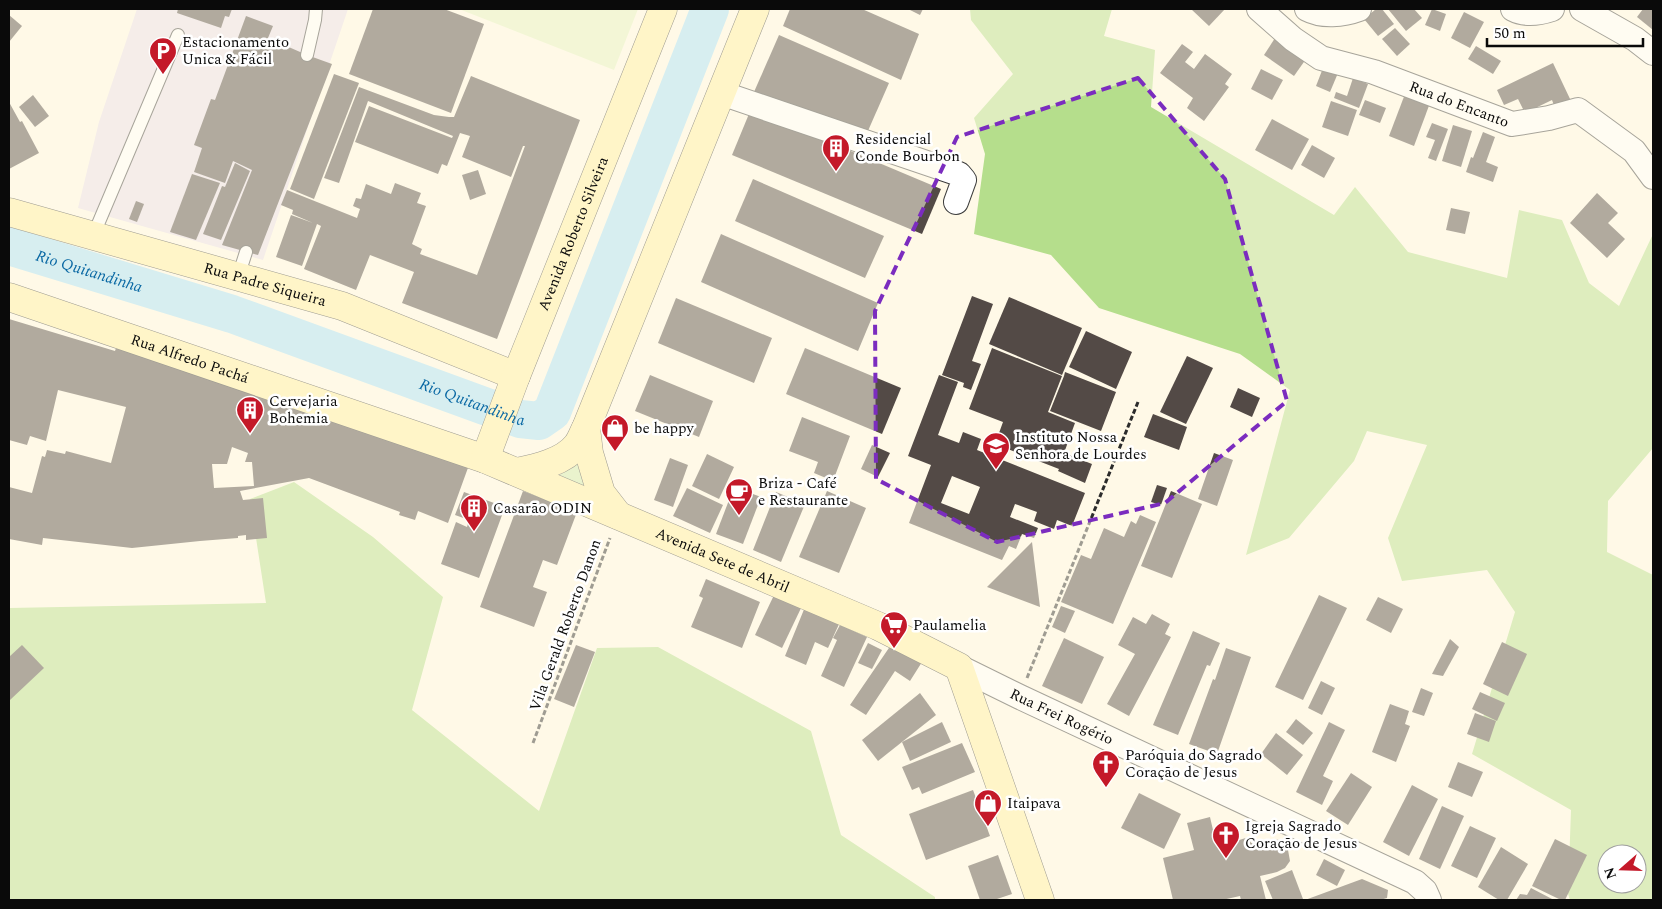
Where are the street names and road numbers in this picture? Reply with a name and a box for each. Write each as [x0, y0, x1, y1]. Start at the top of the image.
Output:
street label: Rua do Encanto [1406, 75, 1512, 134]
street label: Avenida Roberto Silveira [532, 153, 615, 314]
street label: Rua Padre Siqueira [201, 257, 329, 313]
street label: Rua Alfredo Pachá [128, 328, 252, 390]
street label: Avenida Sete de Abril [652, 522, 793, 599]
street label: Vila Gerald Roberto Danon [524, 536, 607, 714]
street label: Rua Frei Rogério [1006, 683, 1117, 751]

